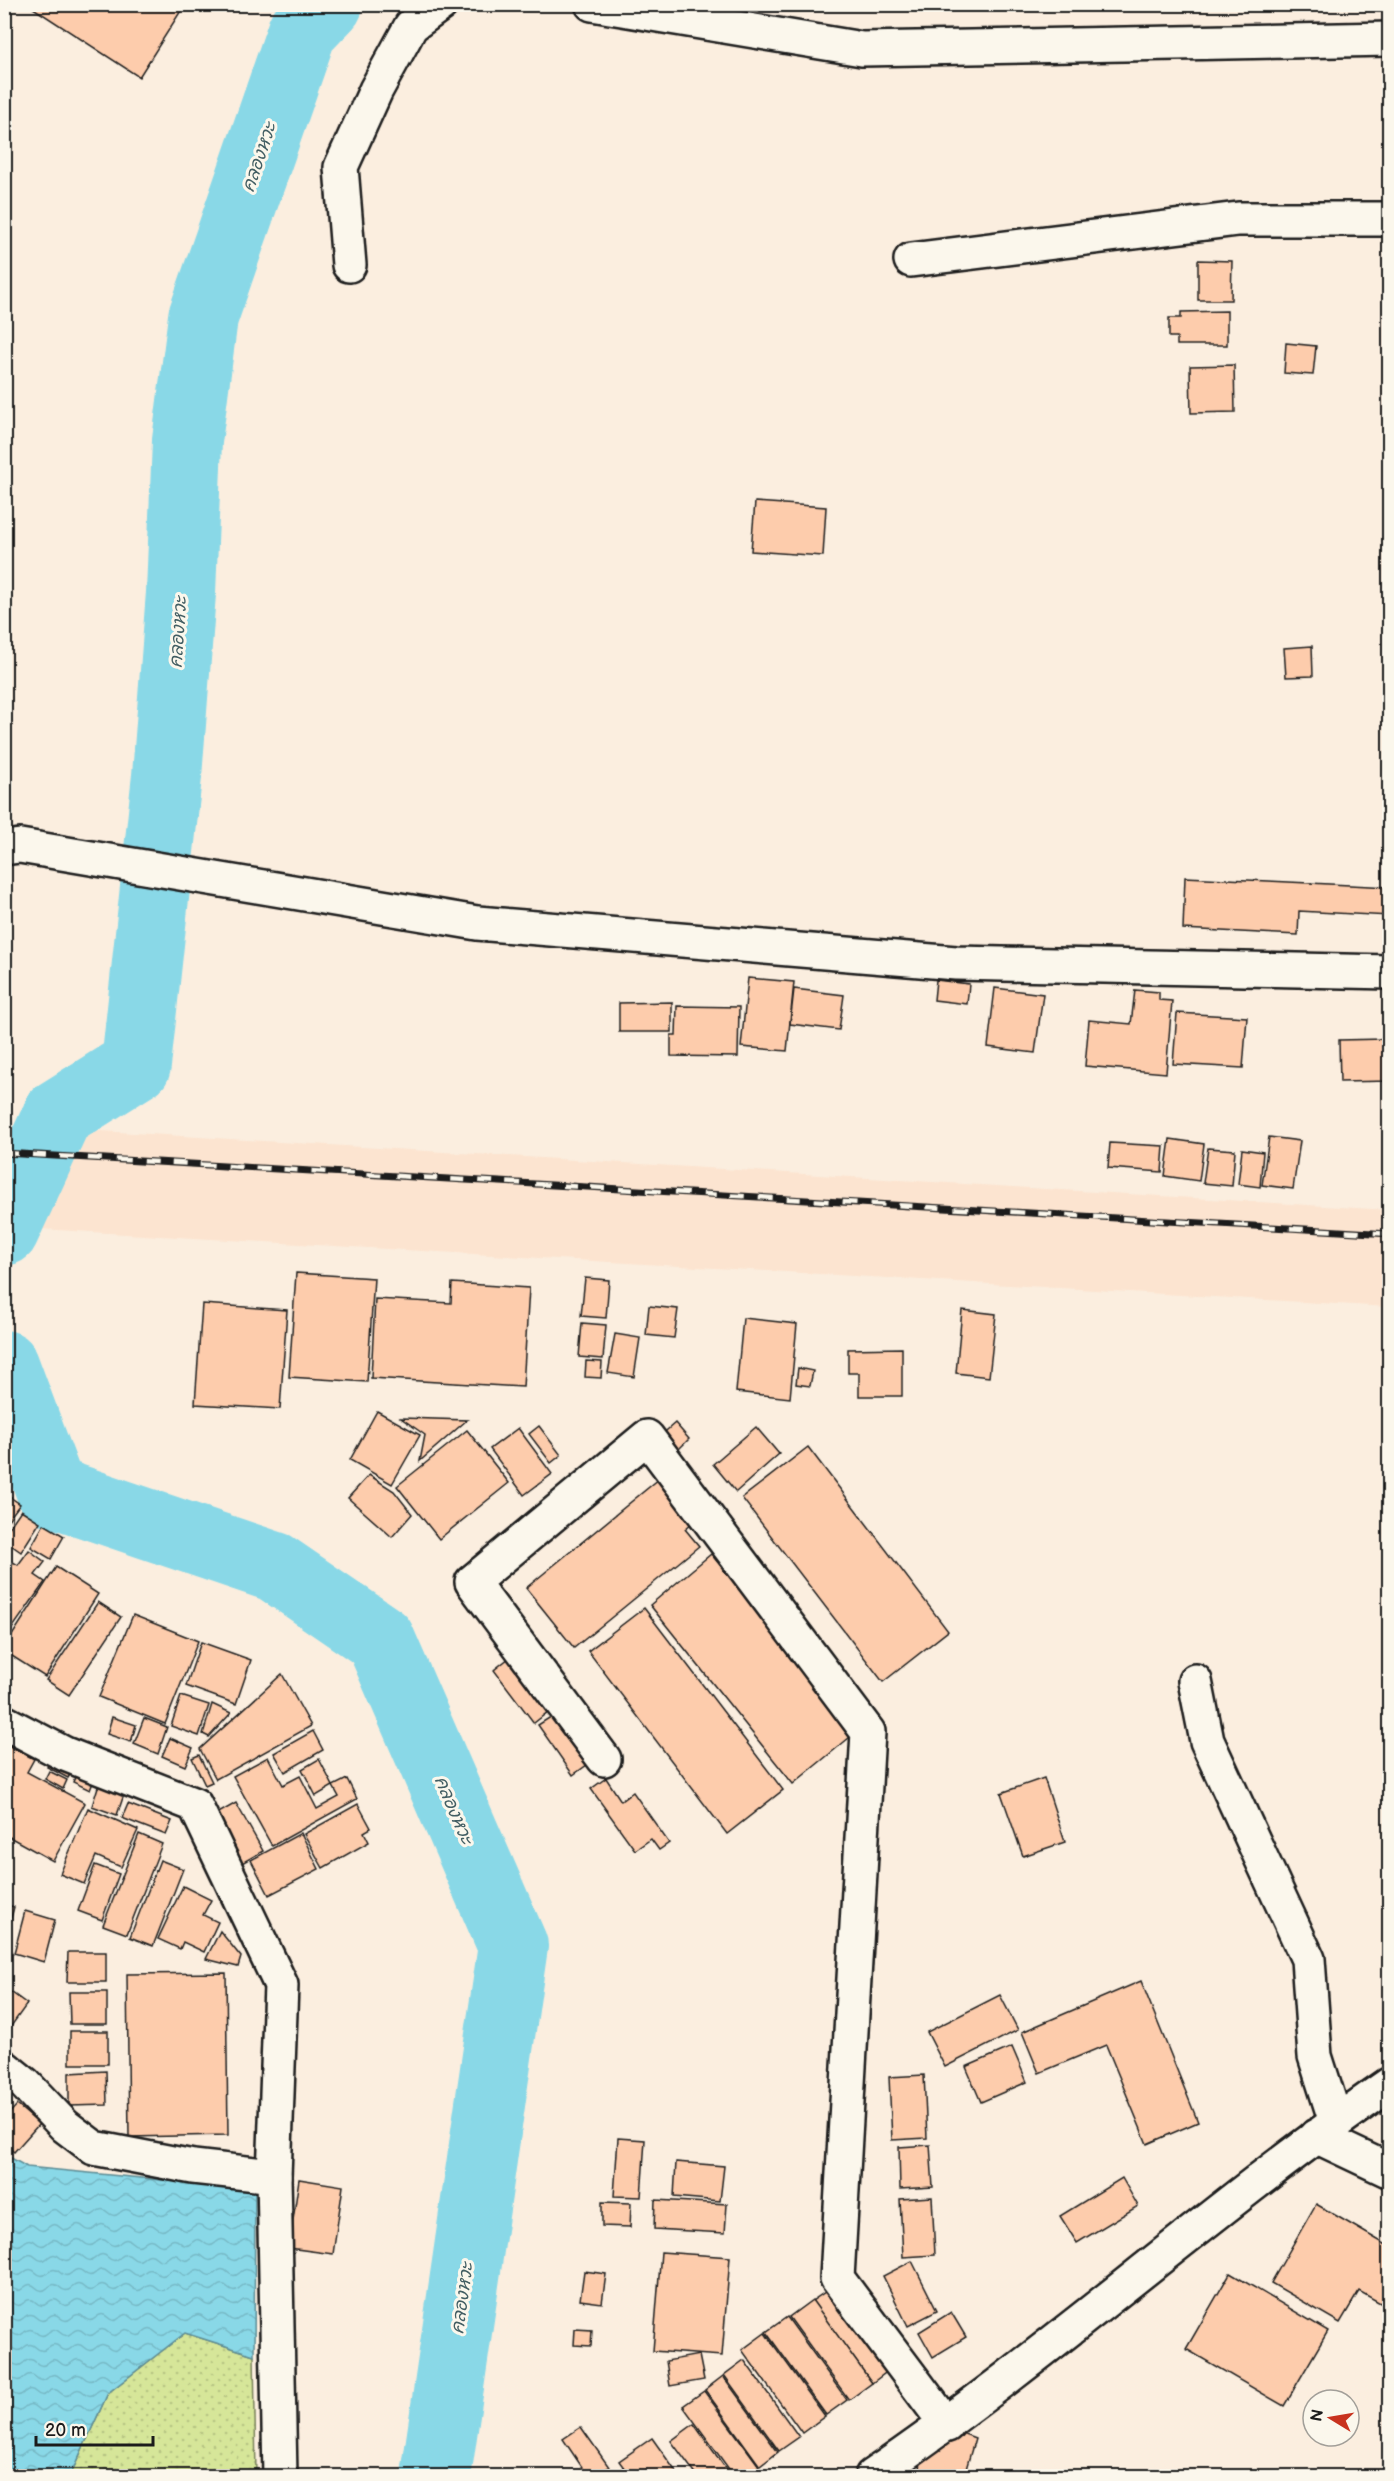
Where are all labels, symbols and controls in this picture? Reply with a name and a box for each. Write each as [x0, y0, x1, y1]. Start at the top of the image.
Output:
water label: คลองหวะ [238, 118, 282, 195]
water label: คลองหวะ [166, 594, 192, 669]
water label: คลองหวะ [430, 1773, 478, 1849]
water label: คลองหวะ [447, 2260, 478, 2335]
north arrow [1301, 2388, 1361, 2448]
text: N [1307, 2408, 1328, 2423]
scale bar [36, 2409, 153, 2447]
text: 20 m [45, 2420, 86, 2441]

